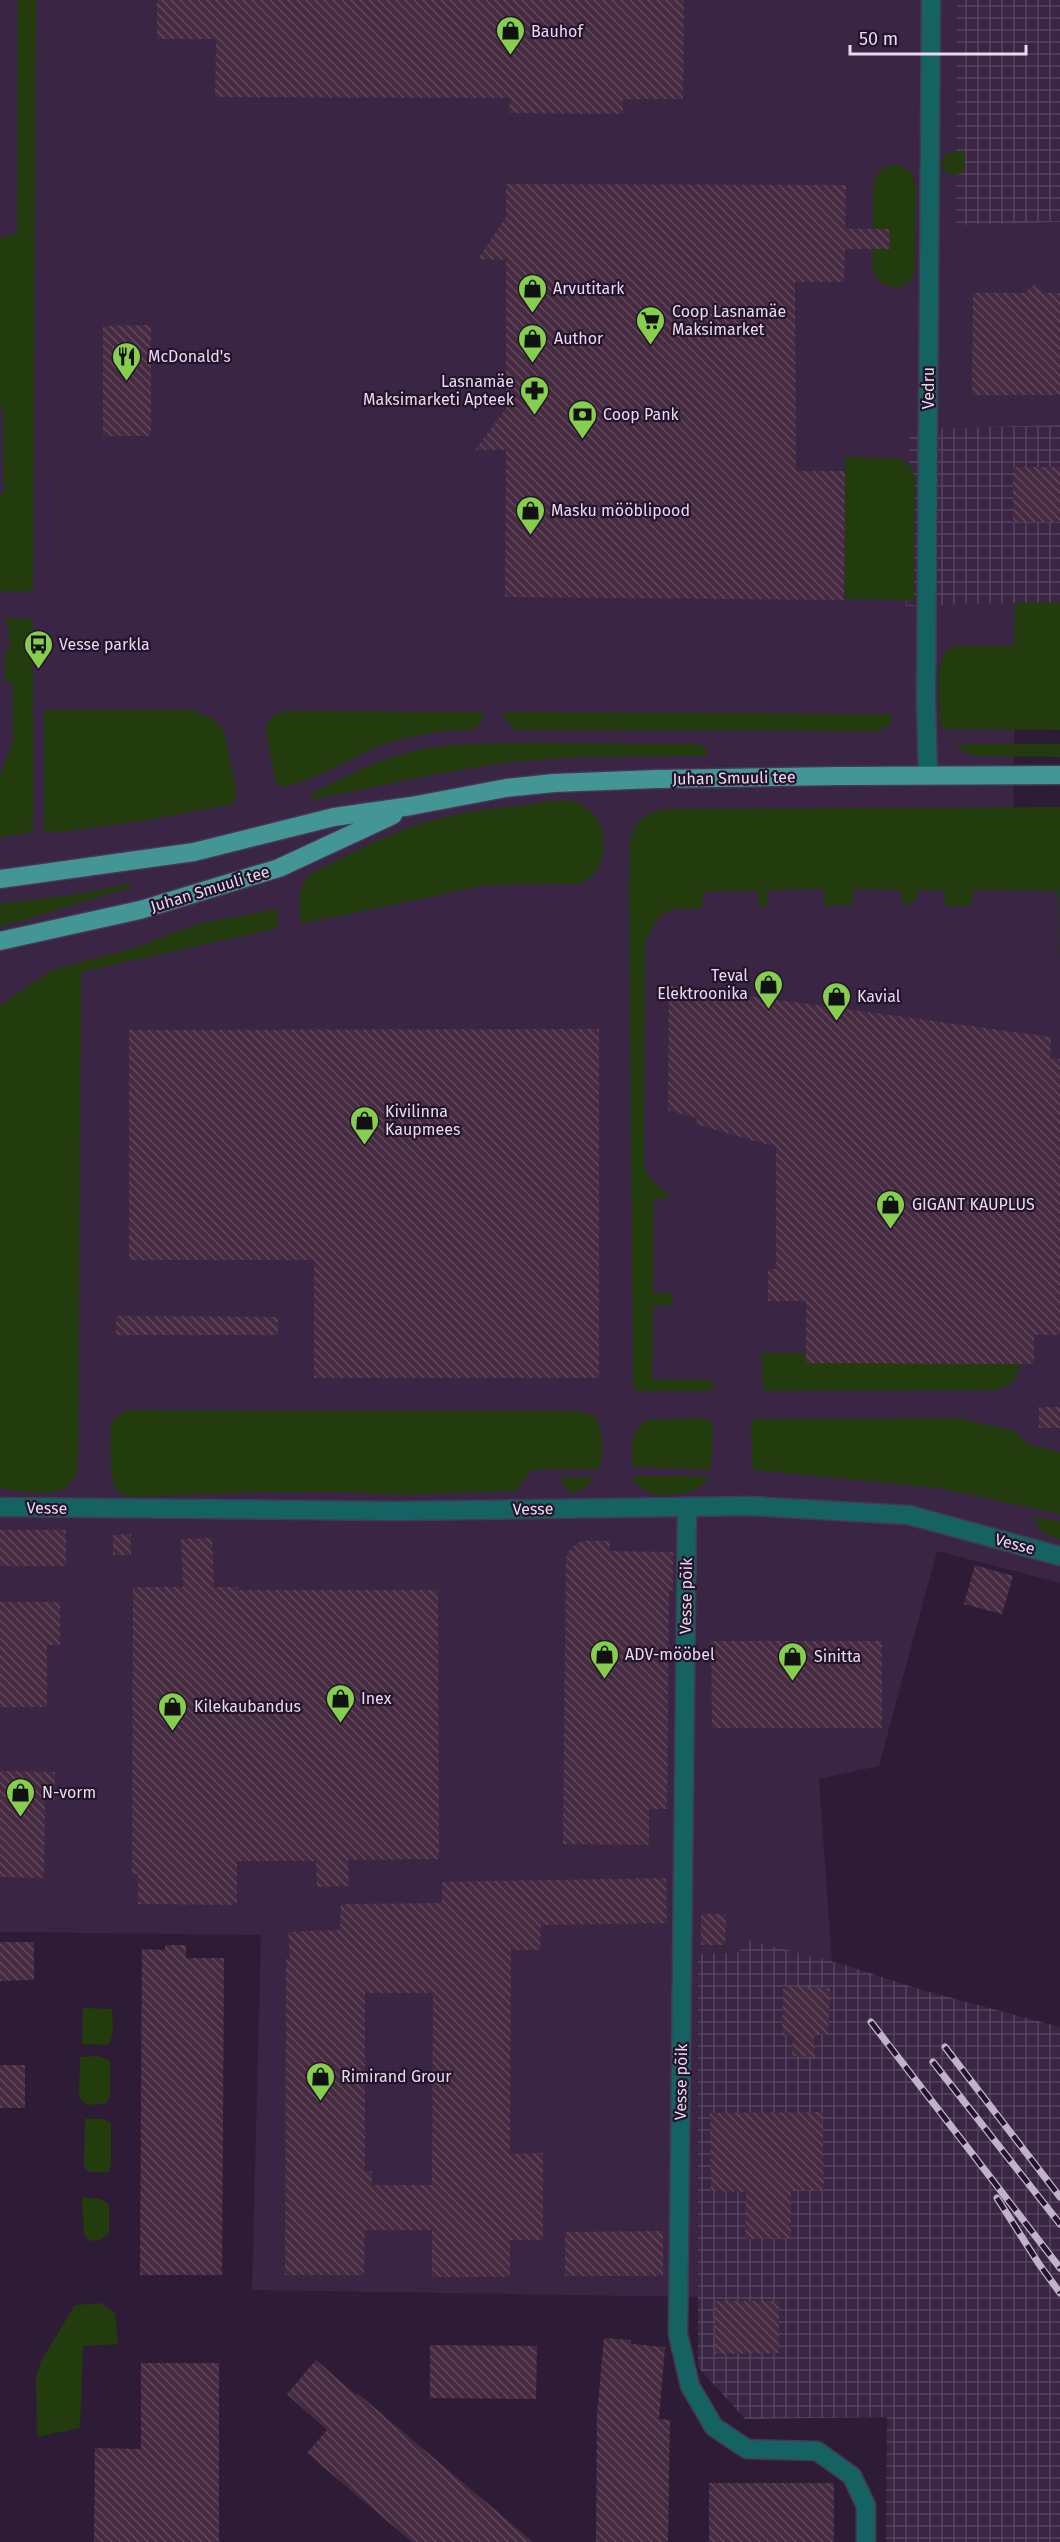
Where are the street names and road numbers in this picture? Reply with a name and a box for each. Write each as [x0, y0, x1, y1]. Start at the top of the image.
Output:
street label: Vedru [919, 367, 938, 409]
street label: Juhan Smuuli tee [672, 767, 796, 789]
street label: Juhan Smuuli tee [148, 862, 272, 916]
street label: Vesse [26, 1498, 68, 1518]
street label: Vesse [512, 1499, 554, 1519]
street label: Vesse [993, 1530, 1037, 1558]
street label: Vesse põik [676, 1557, 696, 1634]
street label: Vesse põik [671, 2043, 691, 2120]

